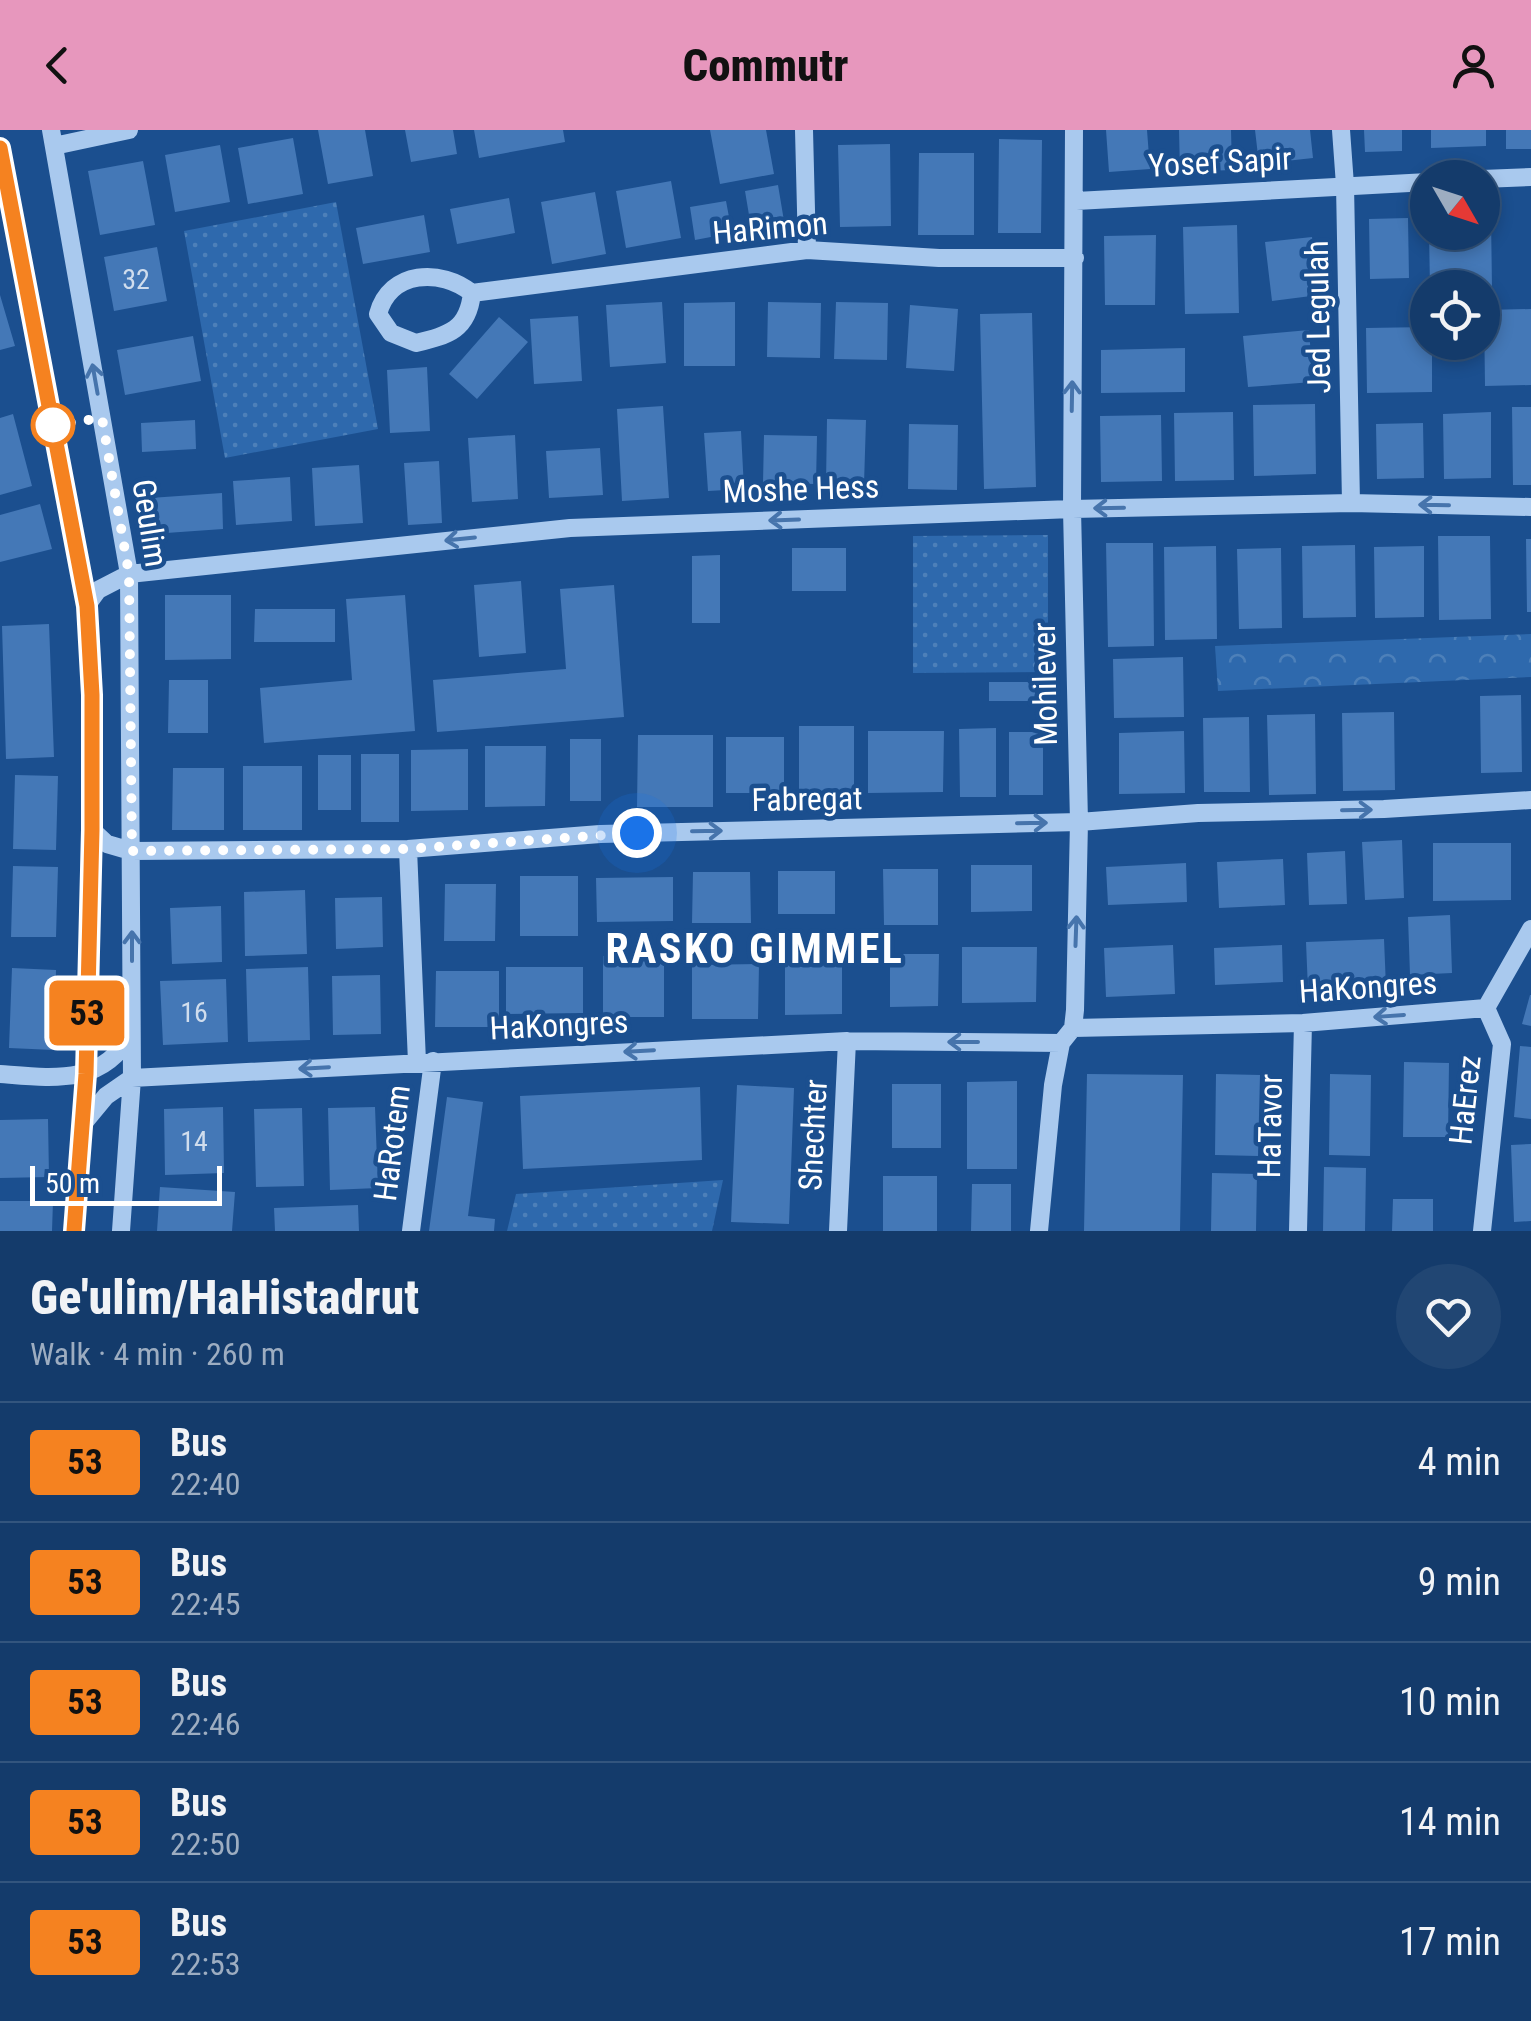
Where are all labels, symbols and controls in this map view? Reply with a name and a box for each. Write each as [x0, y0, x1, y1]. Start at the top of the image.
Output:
icon: back [30, 38, 85, 93]
icon: person [1446, 38, 1501, 93]
text: Commutr [683, 39, 848, 92]
street label: Yosef Sapir [1147, 139, 1293, 185]
north arrow [1410, 160, 1500, 250]
map controls [1410, 160, 1500, 360]
street label: HaRimon [711, 204, 829, 252]
street label: Jed Legulah [1298, 240, 1338, 394]
house number: 32 [122, 263, 150, 296]
button: locate [1410, 270, 1500, 360]
one-way arrow [85, 363, 104, 395]
one-way arrow [1062, 381, 1081, 413]
unlabelled marker [32, 404, 74, 446]
street label: Moshe Hess [722, 467, 880, 511]
street label: Geulim [124, 476, 176, 570]
one-way arrow [1418, 495, 1450, 514]
one-way arrow [1093, 498, 1126, 518]
one-way arrow [768, 511, 800, 530]
one-way arrow [444, 530, 476, 549]
street label: Mohilever [1025, 622, 1065, 746]
street label: Fabregat [751, 779, 863, 819]
one-way arrow [1340, 800, 1372, 819]
your location [612, 808, 662, 858]
one-way arrow [1016, 814, 1048, 832]
one-way arrow [691, 822, 723, 841]
one-way arrow [1067, 915, 1086, 947]
district label: RASKO GIMMEL [606, 924, 904, 973]
one-way arrow [122, 930, 142, 962]
street label: HaKongres [1298, 963, 1438, 1011]
line badge: 53 [42, 980, 132, 1046]
text: 53 [69, 993, 105, 1034]
house number: 16 [180, 996, 208, 1029]
street label: HaKongres [489, 1002, 629, 1048]
one-way arrow [1374, 1006, 1406, 1025]
one-way arrow [948, 1032, 980, 1052]
one-way arrow [623, 1042, 655, 1061]
street label: HaErez [1441, 1053, 1489, 1147]
one-way arrow [298, 1059, 331, 1078]
street label: HaTavor [1250, 1073, 1290, 1179]
street label: Shechter [791, 1078, 835, 1192]
street label: HaRotem [366, 1083, 418, 1203]
house number: 14 [180, 1125, 208, 1158]
scale bar [30, 1161, 222, 1206]
text: 50 m [45, 1167, 100, 1200]
button: heart [1396, 1264, 1501, 1369]
text: Ge'ulim/HaHistadrut [30, 1269, 419, 1326]
text: Walk · 4 min · 260 m [30, 1335, 285, 1373]
text: Bus [170, 1421, 227, 1465]
text: 4 min [1418, 1440, 1501, 1484]
text: 53 [67, 1442, 103, 1483]
text: 22:40 [170, 1465, 241, 1503]
text: Bus [170, 1541, 227, 1585]
text: 9 min [1418, 1560, 1501, 1604]
text: 53 [67, 1562, 103, 1603]
text: 22:45 [170, 1585, 241, 1623]
text: Bus [170, 1661, 227, 1705]
text: 10 min [1399, 1680, 1501, 1724]
text: 53 [67, 1682, 103, 1723]
text: 22:46 [170, 1705, 241, 1743]
text: Bus [170, 1781, 227, 1825]
text: 14 min [1399, 1800, 1501, 1844]
text: 53 [67, 1802, 103, 1843]
text: 22:50 [170, 1825, 241, 1863]
text: Bus [170, 1901, 227, 1945]
text: 17 min [1399, 1920, 1501, 1964]
text: 53 [67, 1922, 103, 1963]
text: 22:53 [170, 1945, 241, 1983]

